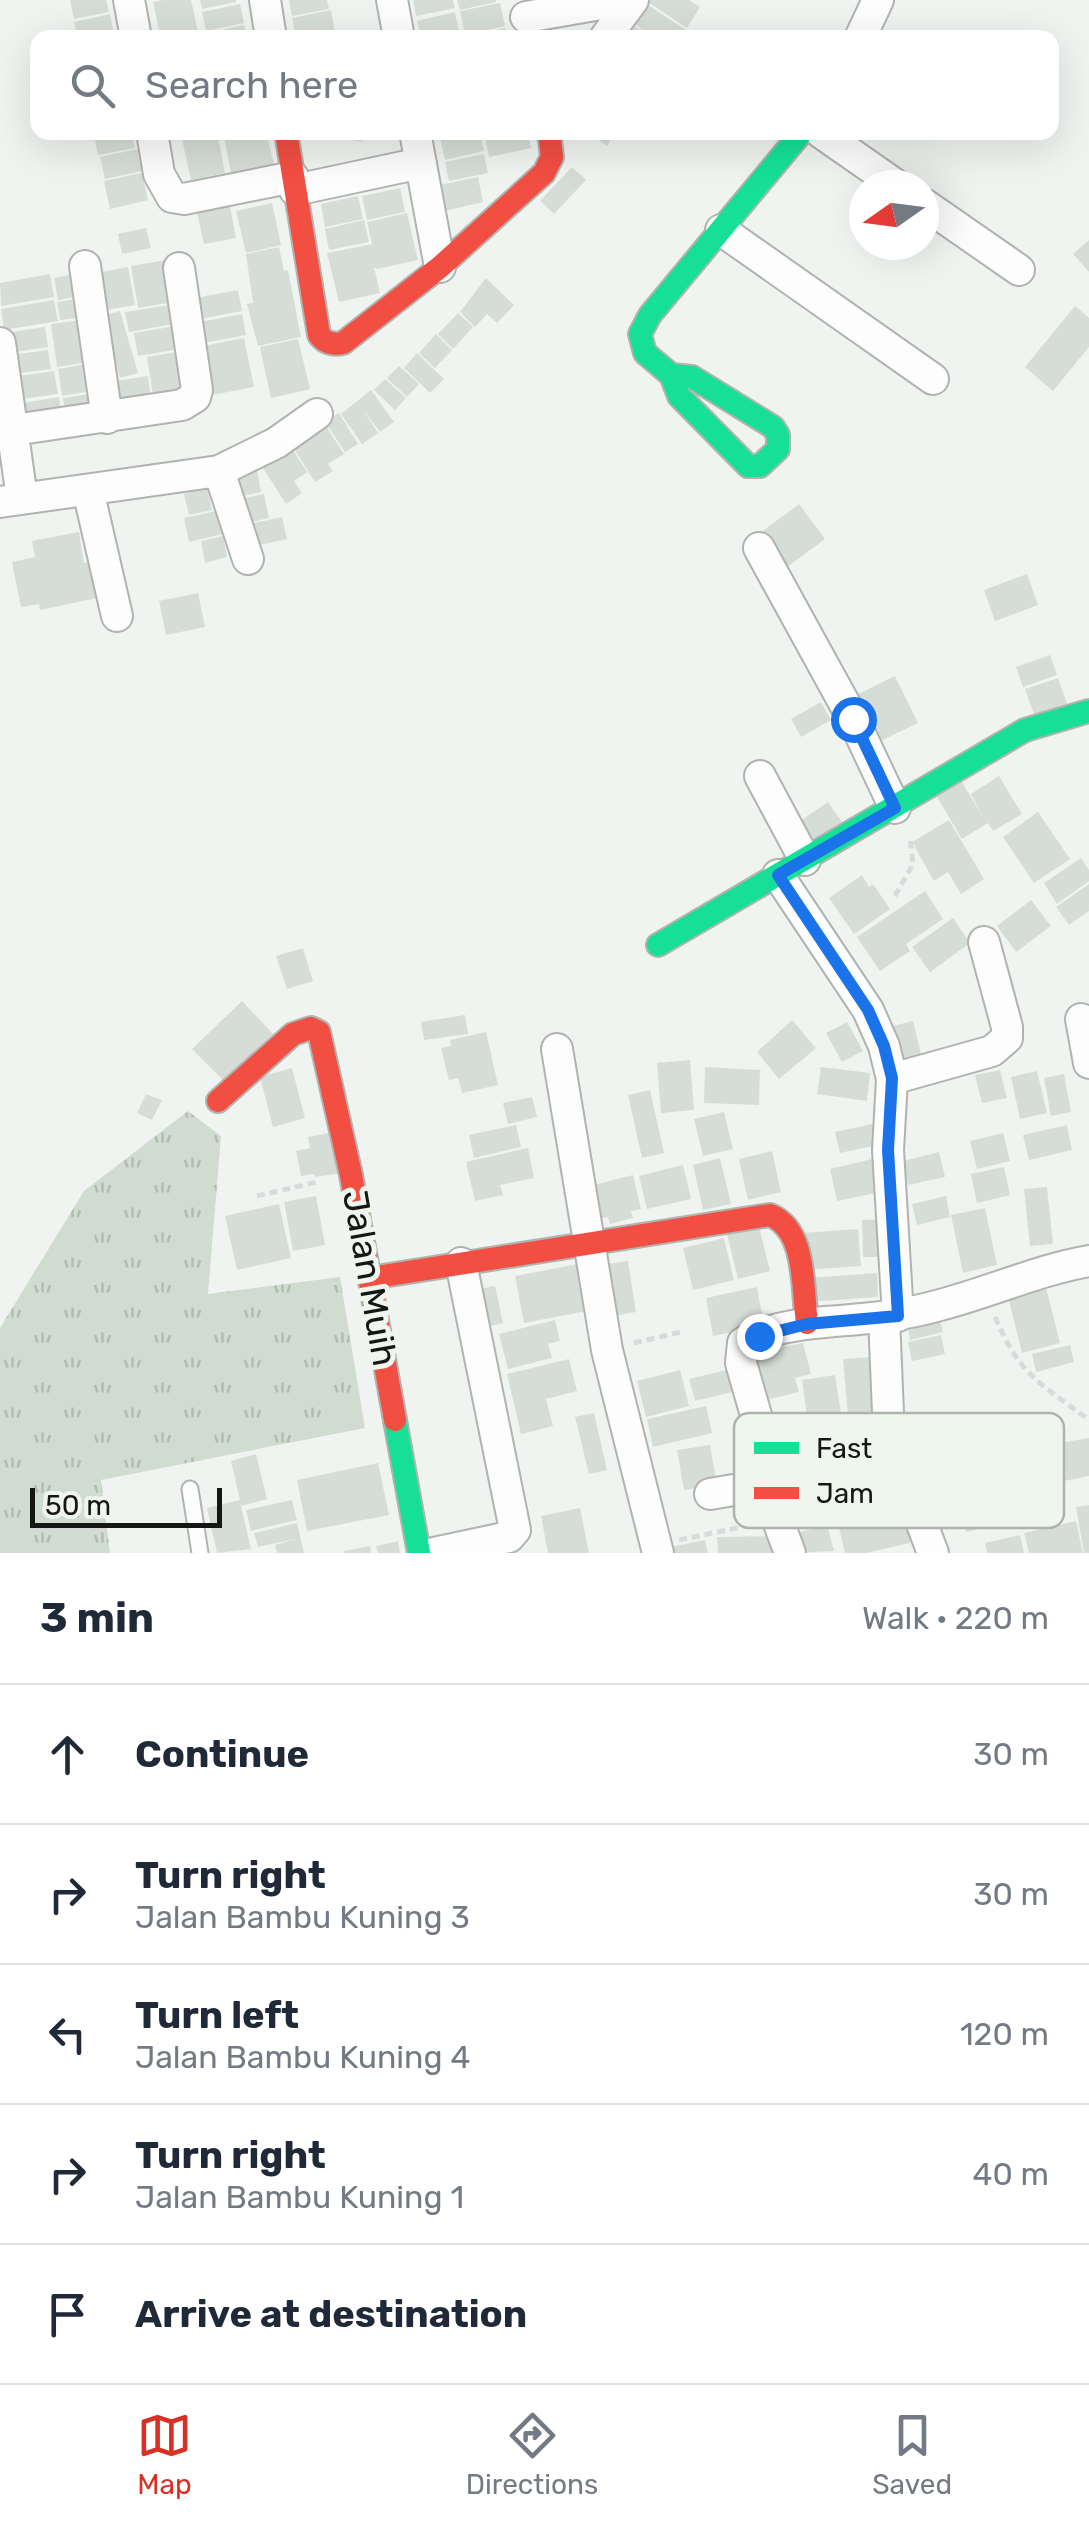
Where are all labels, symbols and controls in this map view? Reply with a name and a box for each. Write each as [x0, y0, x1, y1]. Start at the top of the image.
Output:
search box [30, 30, 1059, 140]
icon: search [65, 58, 120, 113]
text: Search here [145, 62, 358, 108]
north arrow [849, 170, 939, 260]
route start [831, 697, 877, 743]
street label: Jalan Muih [334, 1187, 406, 1369]
route end [737, 1314, 783, 1360]
legend [734, 1413, 1064, 1528]
text: Fast [816, 1432, 872, 1465]
text: Jam [816, 1477, 874, 1510]
scale bar [30, 1483, 222, 1528]
text: 50 m [45, 1489, 111, 1522]
text: 3 min [40, 1593, 154, 1643]
text: Walk · 220 m [862, 1599, 1049, 1637]
icon: ahead [40, 1727, 95, 1782]
text: Continue [135, 1731, 309, 1777]
text: 30 m [973, 1735, 1049, 1773]
text: Turn right [135, 1852, 326, 1898]
icon: right [40, 1867, 95, 1922]
text: 30 m [973, 1875, 1049, 1913]
text: Jalan Bambu Kuning 3 [135, 1898, 470, 1936]
text: Turn left [135, 1992, 299, 2038]
icon: left [40, 2007, 95, 2062]
text: 120 m [960, 2015, 1049, 2053]
text: Jalan Bambu Kuning 4 [135, 2038, 470, 2076]
text: Turn right [135, 2132, 326, 2178]
icon: right [40, 2147, 95, 2202]
text: 40 m [973, 2155, 1049, 2193]
text: Jalan Bambu Kuning 1 [135, 2178, 464, 2216]
icon: arrive [40, 2287, 95, 2342]
text: Arrive at destination [135, 2291, 527, 2337]
tab: Map [137, 2408, 192, 2501]
tab: Directions [466, 2408, 598, 2501]
tab: Saved [872, 2408, 952, 2501]

